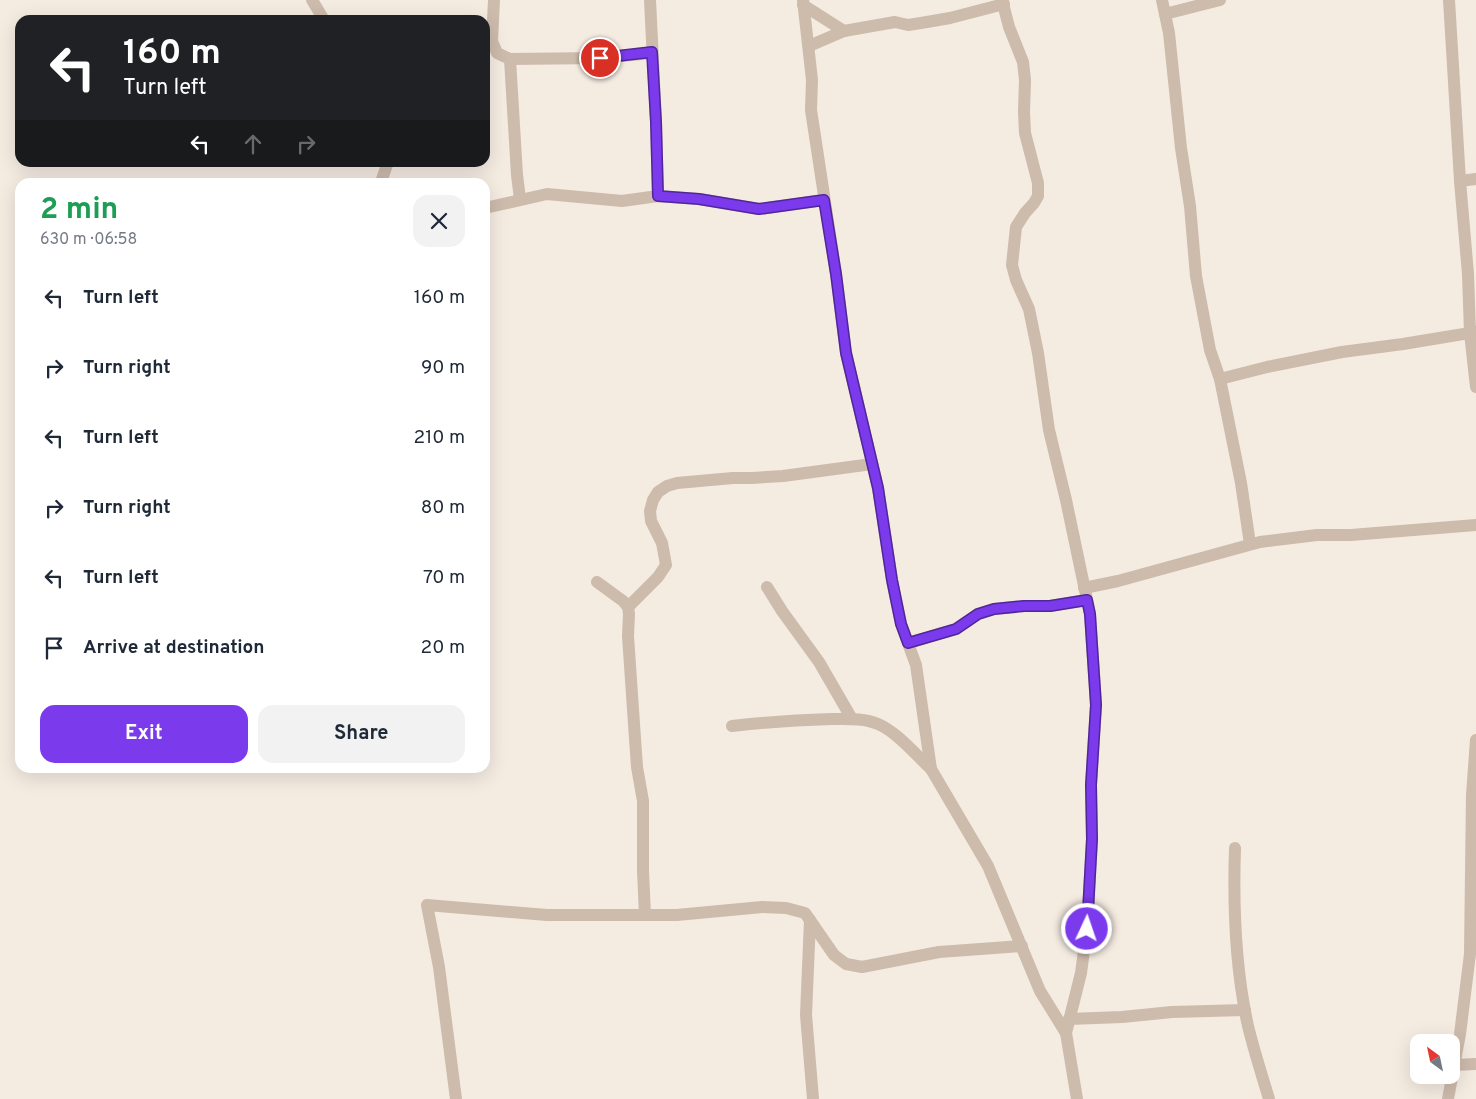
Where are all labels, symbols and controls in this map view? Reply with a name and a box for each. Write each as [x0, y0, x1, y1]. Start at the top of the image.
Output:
text: 160 m [123, 32, 221, 76]
icon: left [40, 35, 105, 100]
pin [579, 37, 621, 79]
icon: arrive [586, 44, 614, 72]
text: Turn left [123, 75, 206, 102]
icon: left [186, 130, 214, 158]
icon: ahead [239, 130, 267, 158]
icon: right [292, 130, 320, 158]
text: 2 min [40, 192, 118, 229]
button: close [413, 195, 465, 247]
text: 630 m · 06:58 [40, 230, 137, 250]
icon: left [40, 284, 68, 312]
text: Turn left [83, 286, 159, 310]
text: 160 m [414, 286, 465, 310]
icon: right [40, 354, 68, 382]
text: Turn right [83, 356, 171, 380]
text: 90 m [421, 356, 465, 380]
icon: left [40, 424, 68, 452]
text: Turn left [83, 426, 159, 450]
text: 210 m [414, 426, 465, 450]
icon: right [40, 494, 68, 522]
text: Turn right [83, 496, 171, 520]
text: 80 m [421, 496, 465, 520]
icon: left [40, 564, 68, 592]
text: Turn left [83, 566, 159, 590]
text: 70 m [423, 566, 465, 590]
icon: arrive [40, 634, 68, 662]
text: Arrive at destination [83, 636, 264, 660]
text: 20 m [421, 636, 465, 660]
button: Exit [40, 705, 248, 763]
button: Share [258, 705, 465, 763]
position arrow [1060, 902, 1112, 954]
north arrow [1410, 1034, 1460, 1084]
map controls [1410, 1034, 1460, 1084]

